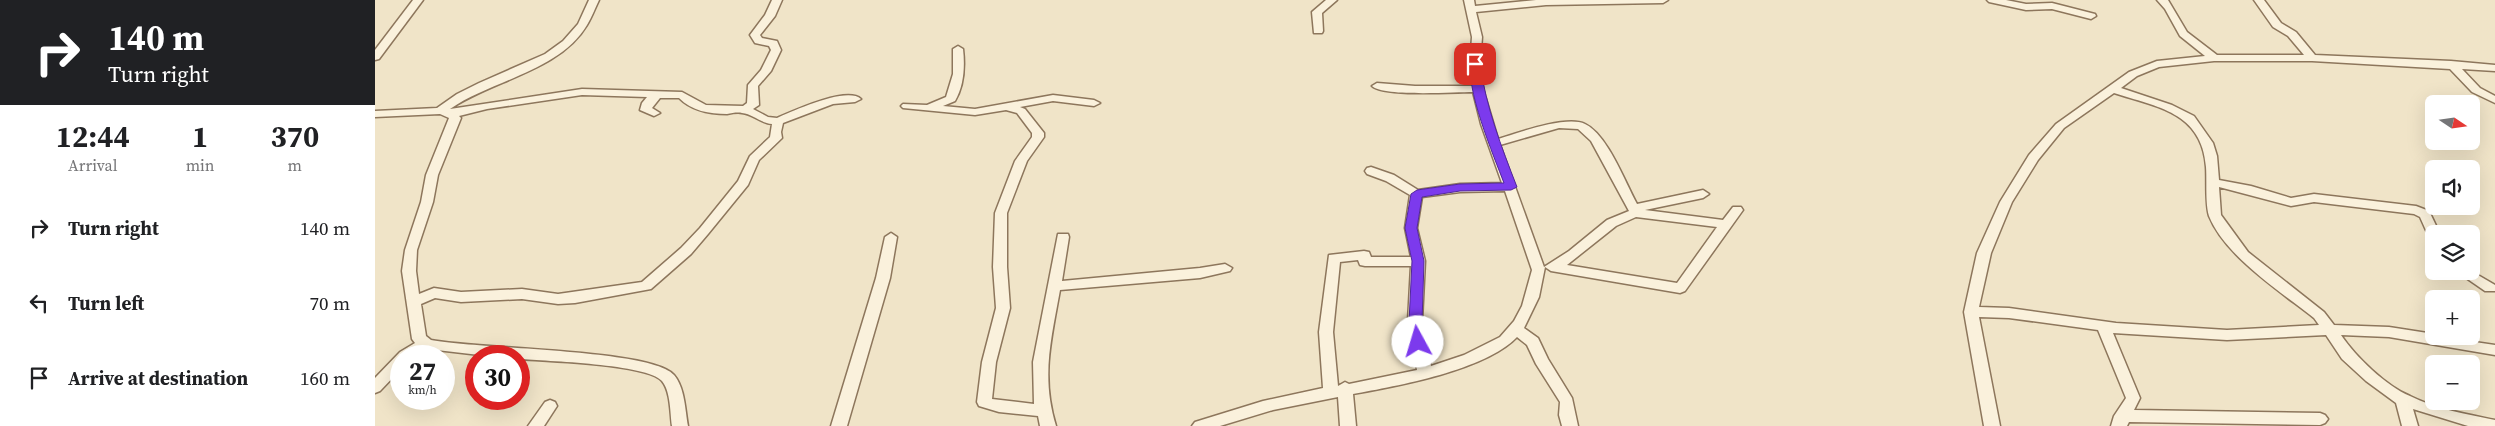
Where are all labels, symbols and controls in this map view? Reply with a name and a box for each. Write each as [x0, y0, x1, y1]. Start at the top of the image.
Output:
text: 140 m [108, 14, 204, 62]
icon: right [25, 20, 90, 85]
pin [1454, 43, 1496, 85]
icon: arrive [1461, 50, 1489, 78]
text: Turn right [108, 59, 209, 89]
north arrow [2425, 95, 2480, 150]
map controls [2425, 95, 2480, 410]
text: 12:44 [56, 116, 130, 157]
text: 1 [192, 116, 208, 157]
text: 370 [270, 116, 319, 157]
text: Arrival [68, 154, 118, 176]
text: min [186, 154, 215, 176]
text: m [288, 154, 302, 176]
button: sound [2425, 160, 2480, 215]
icon: right [25, 214, 53, 242]
text: Turn right [68, 215, 159, 241]
text: 140 m [300, 215, 350, 241]
button: layers [2425, 225, 2480, 280]
icon: left [25, 289, 53, 317]
text: Turn left [68, 290, 144, 316]
text: 70 m [309, 290, 350, 316]
button: + [2425, 290, 2480, 345]
position arrow [1391, 315, 1443, 367]
speed limit sign: 30 [465, 345, 530, 410]
text: 27 [409, 354, 436, 388]
button: − [2425, 355, 2480, 410]
icon: arrive [25, 364, 53, 392]
text: Arrive at destination [68, 365, 248, 391]
text: 160 m [300, 365, 350, 391]
text: km/h [408, 382, 437, 398]

